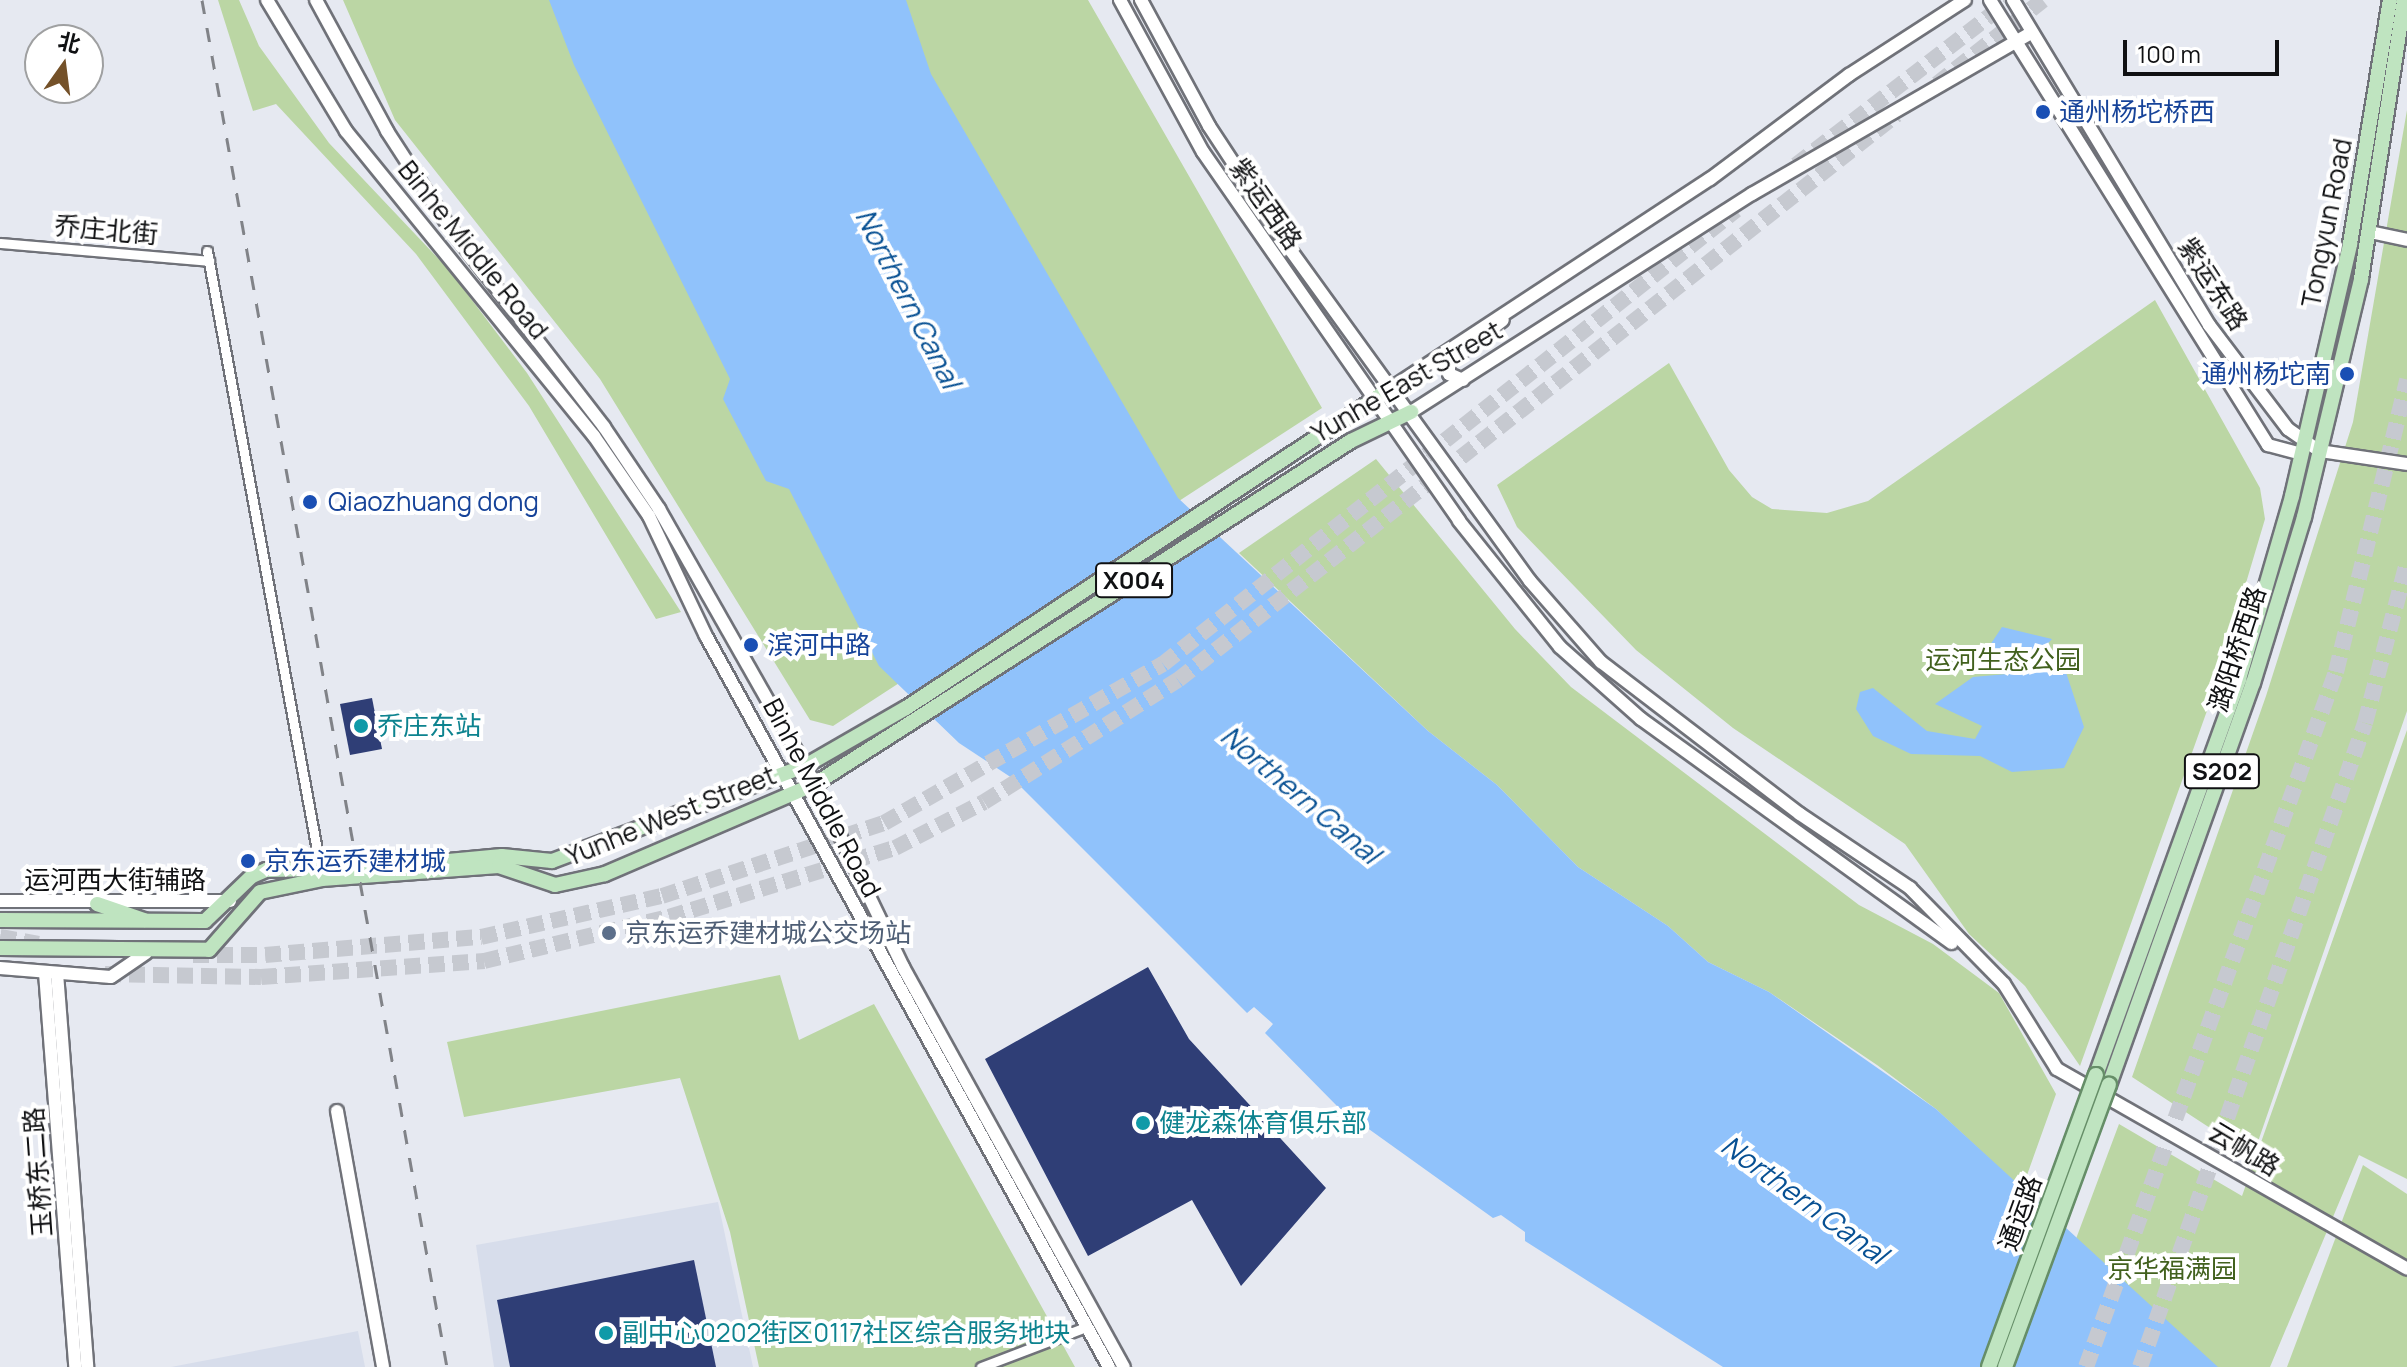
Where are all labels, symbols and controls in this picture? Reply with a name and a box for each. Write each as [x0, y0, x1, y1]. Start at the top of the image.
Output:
north arrow [24, 24, 104, 104]
scale bar [2127, 24, 2283, 74]
text: 北 [55, 25, 84, 60]
text: 100 m [2137, 37, 2201, 70]
place label: 通州杨坨桥西 [2059, 96, 2215, 128]
marker: 通州杨坨桥西 [2034, 103, 2052, 121]
street label: Tongyun Road [2295, 136, 2359, 310]
street label: 紫运西路 [1223, 152, 1309, 256]
street label: Binhe Middle Road [392, 155, 554, 345]
water label: Northern Canal [849, 203, 969, 393]
street label: 乔庄北街 [53, 210, 159, 250]
street label: 紫运东路 [2172, 232, 2254, 336]
street label: Yunhe East Street [1306, 315, 1508, 449]
place label: 通州杨坨南 [2201, 358, 2331, 390]
marker: 通州杨坨南 [2338, 365, 2356, 383]
place label: Qiaozhuang dong [328, 486, 539, 518]
marker: Qiaozhuang dong [299, 491, 321, 513]
road number: X004 [1094, 560, 1174, 600]
street label: 潞阳桥西路 [2202, 582, 2272, 716]
place label: 滨河中路 [767, 629, 871, 661]
marker: 滨河中路 [742, 636, 760, 654]
park label: 运河生态公园 [1925, 644, 2081, 676]
street label: Binhe Middle Road [757, 694, 887, 902]
place label: 乔庄东站 [377, 710, 481, 742]
marker: 乔庄东站 [352, 717, 370, 735]
water label: Northern Canal [1215, 718, 1387, 870]
road number: S202 [2182, 751, 2262, 791]
street label: Yunhe West Street [561, 760, 781, 872]
place label: 京东运乔建材城 [264, 845, 446, 877]
marker: 京东运乔建材城 [239, 852, 257, 870]
street label: 运河西大街辅路 [24, 864, 206, 896]
place label: 京东运乔建材城公交场站 [625, 917, 911, 949]
marker: 京东运乔建材城公交场站 [600, 924, 618, 942]
street label: 玉桥东二路 [18, 1106, 58, 1238]
place label: 健龙森体育俱乐部 [1159, 1107, 1367, 1139]
marker: 健龙森体育俱乐部 [1134, 1114, 1152, 1132]
street label: 云帆路 [2203, 1116, 2285, 1182]
water label: Northern Canal [1716, 1128, 1894, 1270]
street label: 通运路 [1992, 1171, 2048, 1255]
park label: 京华福满园 [2107, 1253, 2237, 1285]
place label: 副中心0202街区0117社区综合服务地块 [622, 1317, 1071, 1349]
marker: 副中心0202街区0117社区综合服务地块 [597, 1324, 615, 1342]

